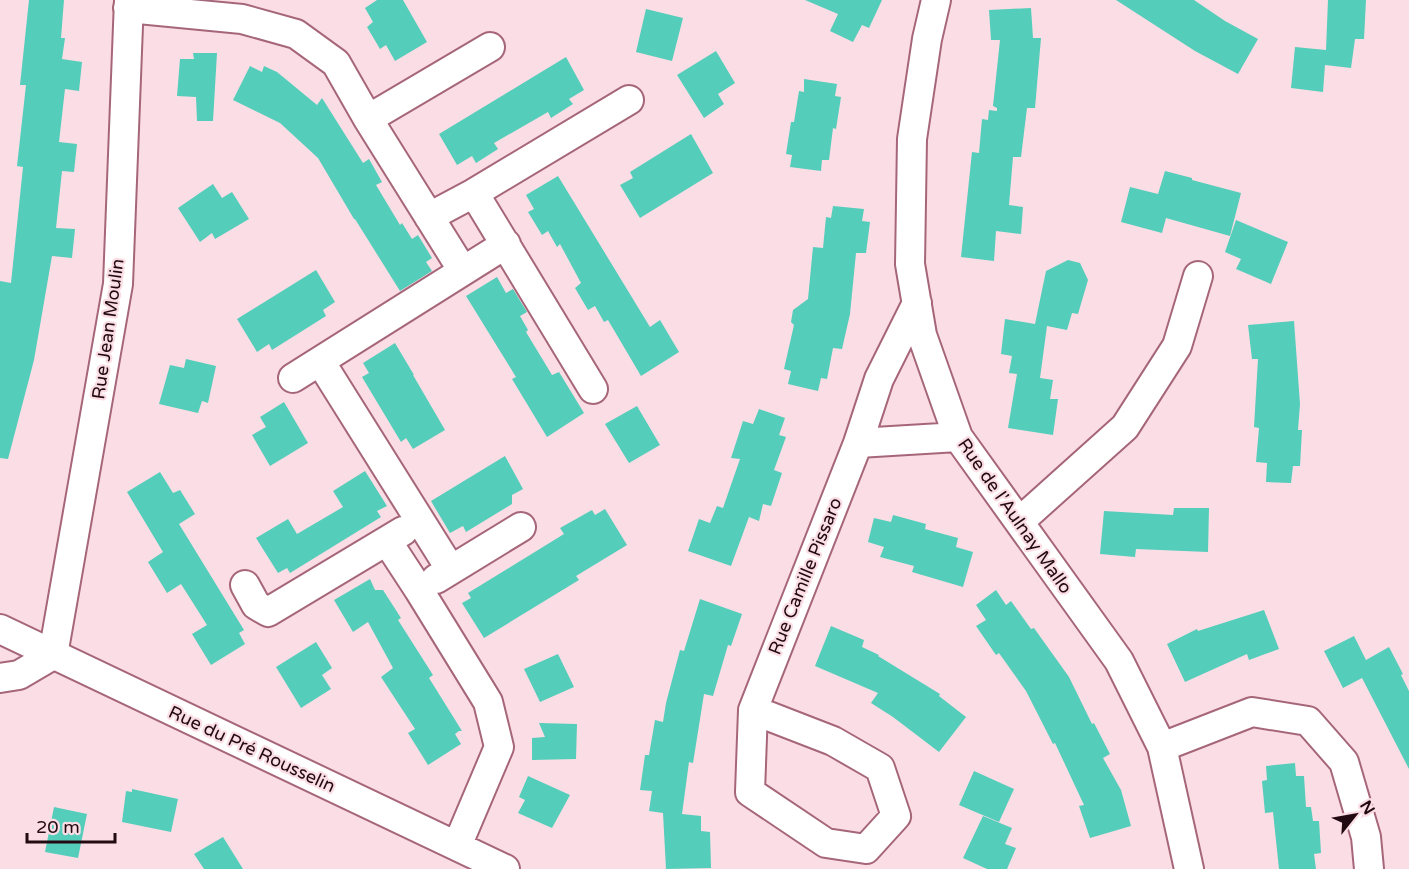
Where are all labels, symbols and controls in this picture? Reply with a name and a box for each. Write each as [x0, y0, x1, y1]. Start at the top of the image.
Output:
street label: Rue Jean Moulin [87, 257, 129, 401]
street label: Rue de l'Aulnay Mallo [953, 434, 1077, 598]
street label: Rue Camille Pissaro [763, 494, 847, 658]
street label: Rue du Pré Rousselin [165, 701, 339, 797]
north arrow [1325, 785, 1385, 845]
text: N [1355, 797, 1379, 818]
scale bar [27, 806, 116, 844]
text: 20 m [36, 816, 80, 838]

